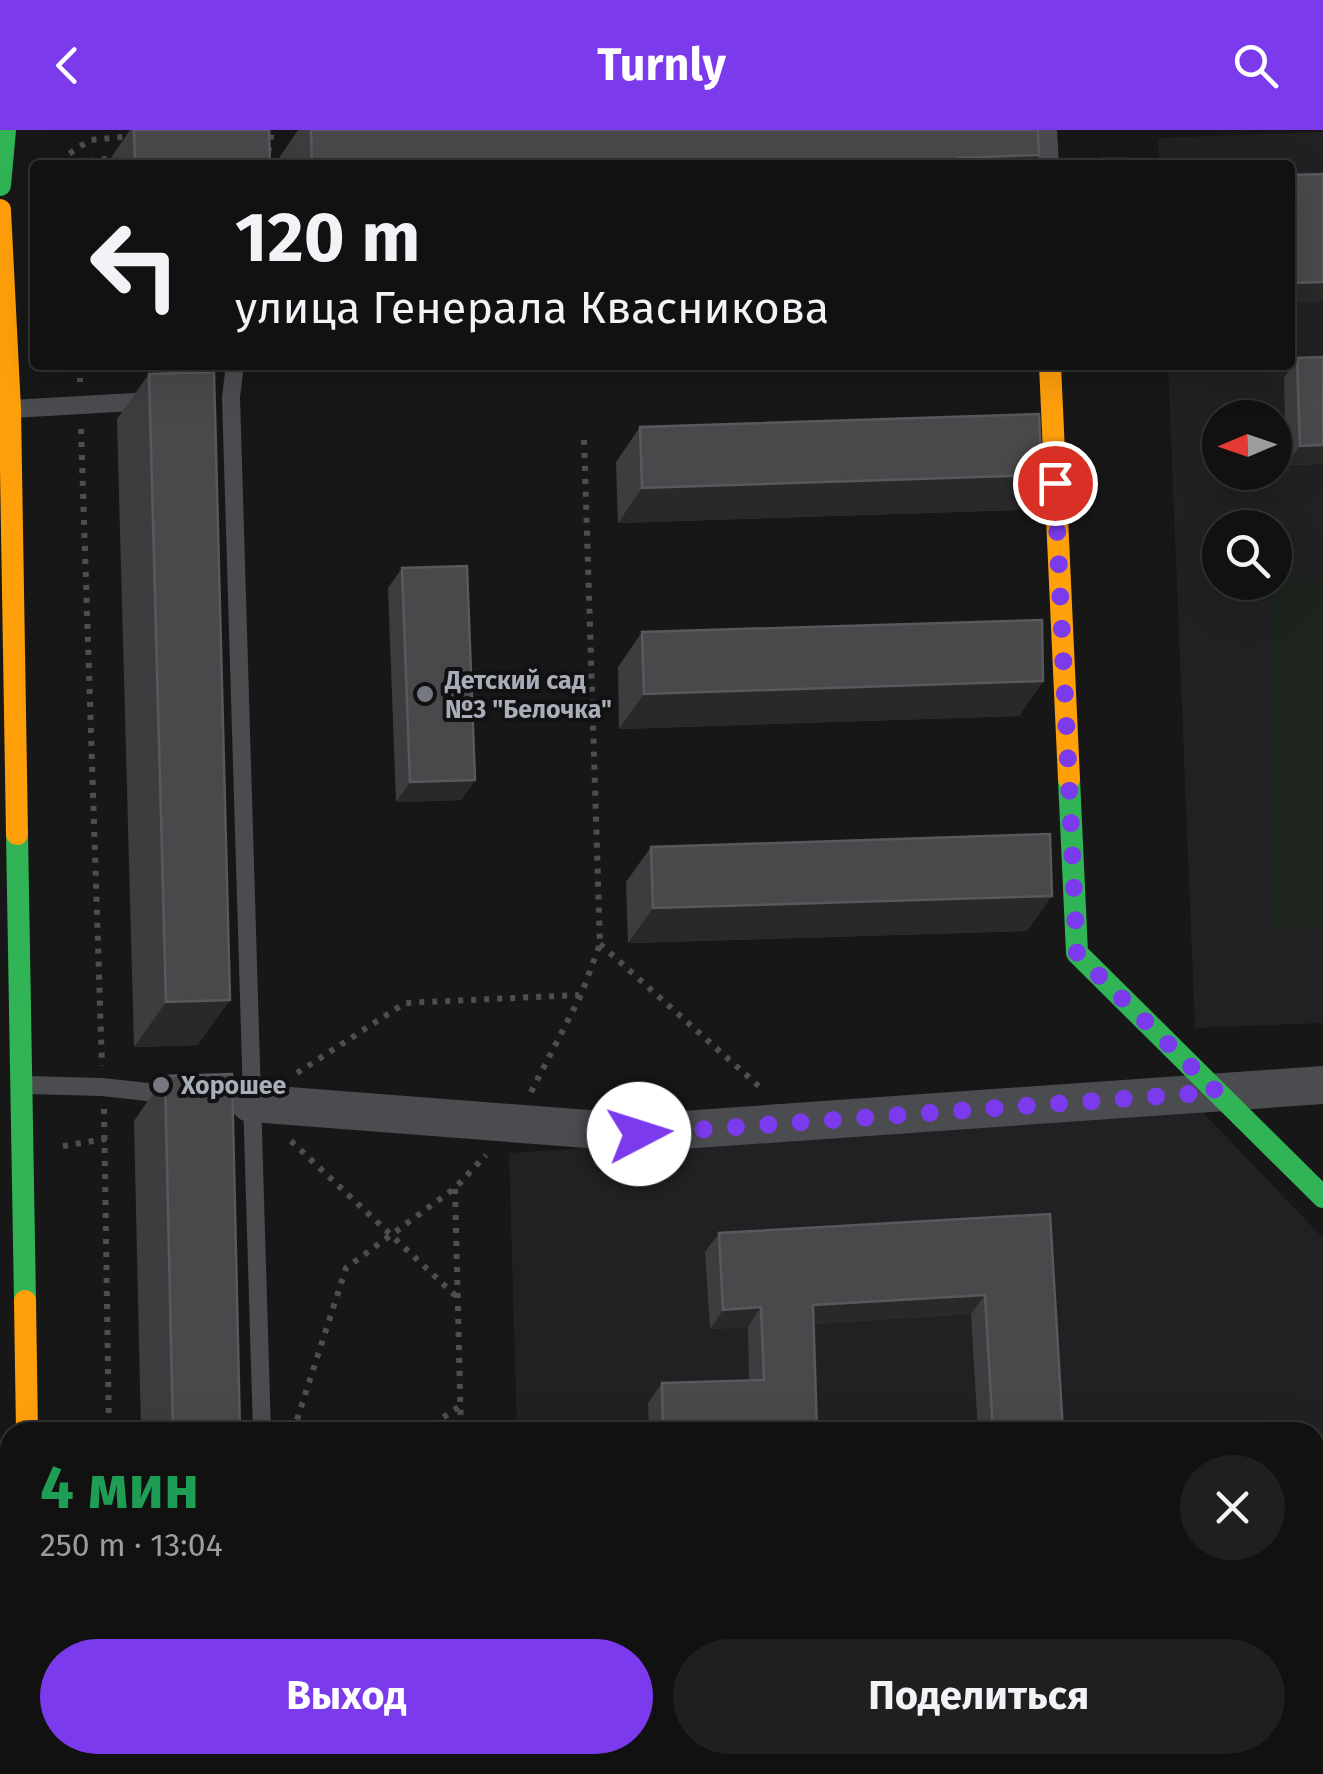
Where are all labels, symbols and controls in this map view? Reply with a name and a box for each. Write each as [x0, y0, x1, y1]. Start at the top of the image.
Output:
icon: back [40, 38, 95, 93]
text: Turnly [597, 38, 726, 92]
icon: search [1228, 38, 1283, 93]
text: 120 m [235, 196, 420, 280]
icon: left [70, 200, 200, 330]
text: улица Генерала Квасникова [235, 281, 829, 335]
north arrow [1202, 400, 1292, 490]
map controls [1202, 400, 1292, 600]
pin [1013, 441, 1098, 526]
icon: arrive [1028, 456, 1083, 511]
button: search [1202, 510, 1292, 600]
place label: Детский сад №3 "Белочка" [444, 666, 612, 725]
marker: Детский сад №3 "Белочка" [414, 683, 436, 705]
place label: Хорошее [180, 1071, 287, 1101]
marker: Хорошее [150, 1074, 172, 1096]
position arrow [587, 1082, 691, 1186]
text: 4 мин [40, 1452, 199, 1524]
button: close [1180, 1455, 1285, 1560]
text: 250 m · 13:04 [40, 1526, 223, 1564]
button: Выход [40, 1639, 653, 1754]
button: Поделиться [673, 1639, 1285, 1754]

